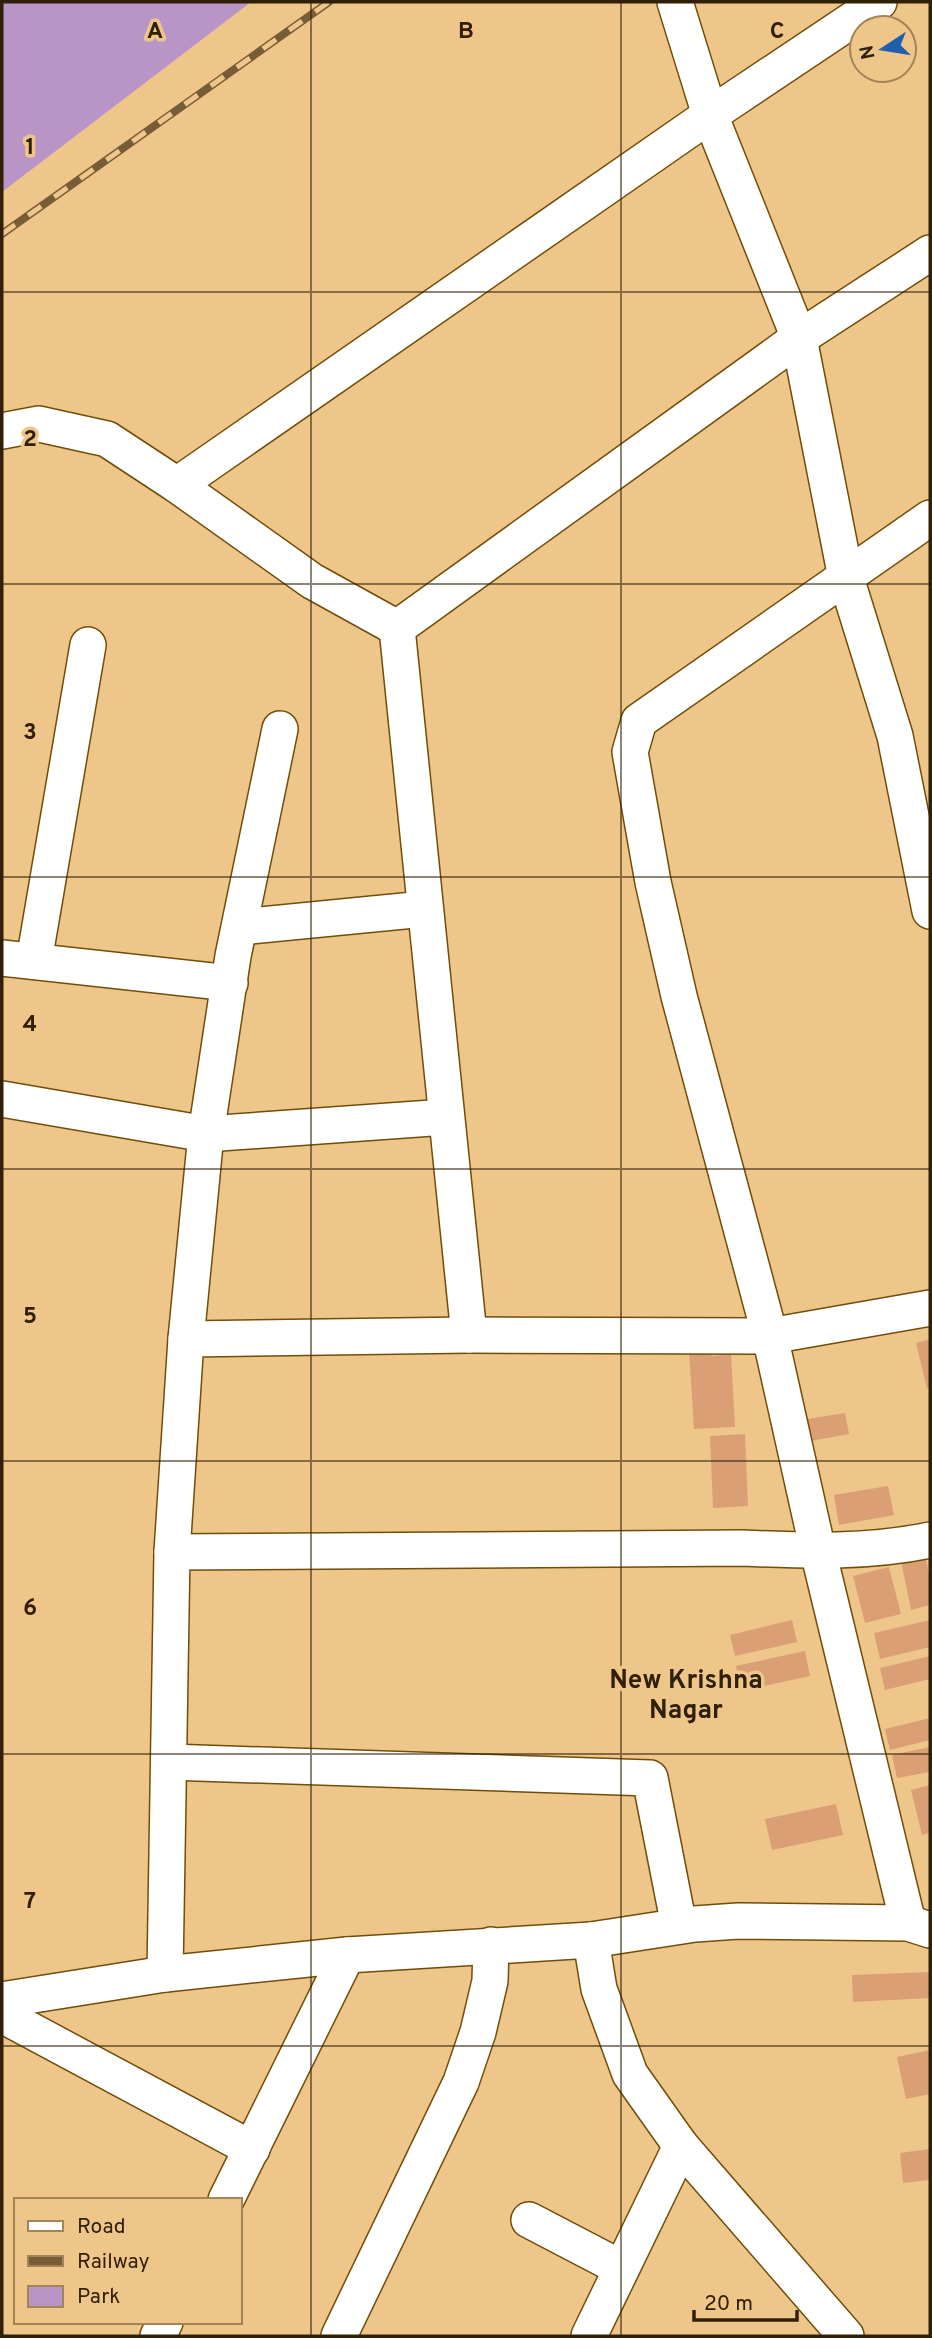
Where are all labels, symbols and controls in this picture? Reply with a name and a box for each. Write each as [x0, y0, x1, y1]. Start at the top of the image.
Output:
north arrow [848, 14, 918, 84]
text: A [147, 18, 163, 47]
text: B [458, 18, 474, 47]
text: C [770, 18, 784, 47]
text: N [855, 43, 881, 61]
text: 1 [25, 134, 35, 163]
text: 2 [23, 426, 37, 455]
text: 3 [23, 719, 37, 748]
text: 4 [23, 1011, 37, 1040]
text: 5 [23, 1303, 37, 1332]
text: 6 [23, 1595, 37, 1624]
district label: New Krishna Nagar [609, 1665, 763, 1728]
text: 7 [24, 1888, 36, 1917]
legend [14, 2198, 242, 2324]
text: Road [77, 2214, 126, 2241]
text: Railway [77, 2249, 150, 2276]
scale bar [694, 2278, 797, 2322]
text: Park [77, 2284, 120, 2311]
text: 20 m [704, 2291, 753, 2318]

